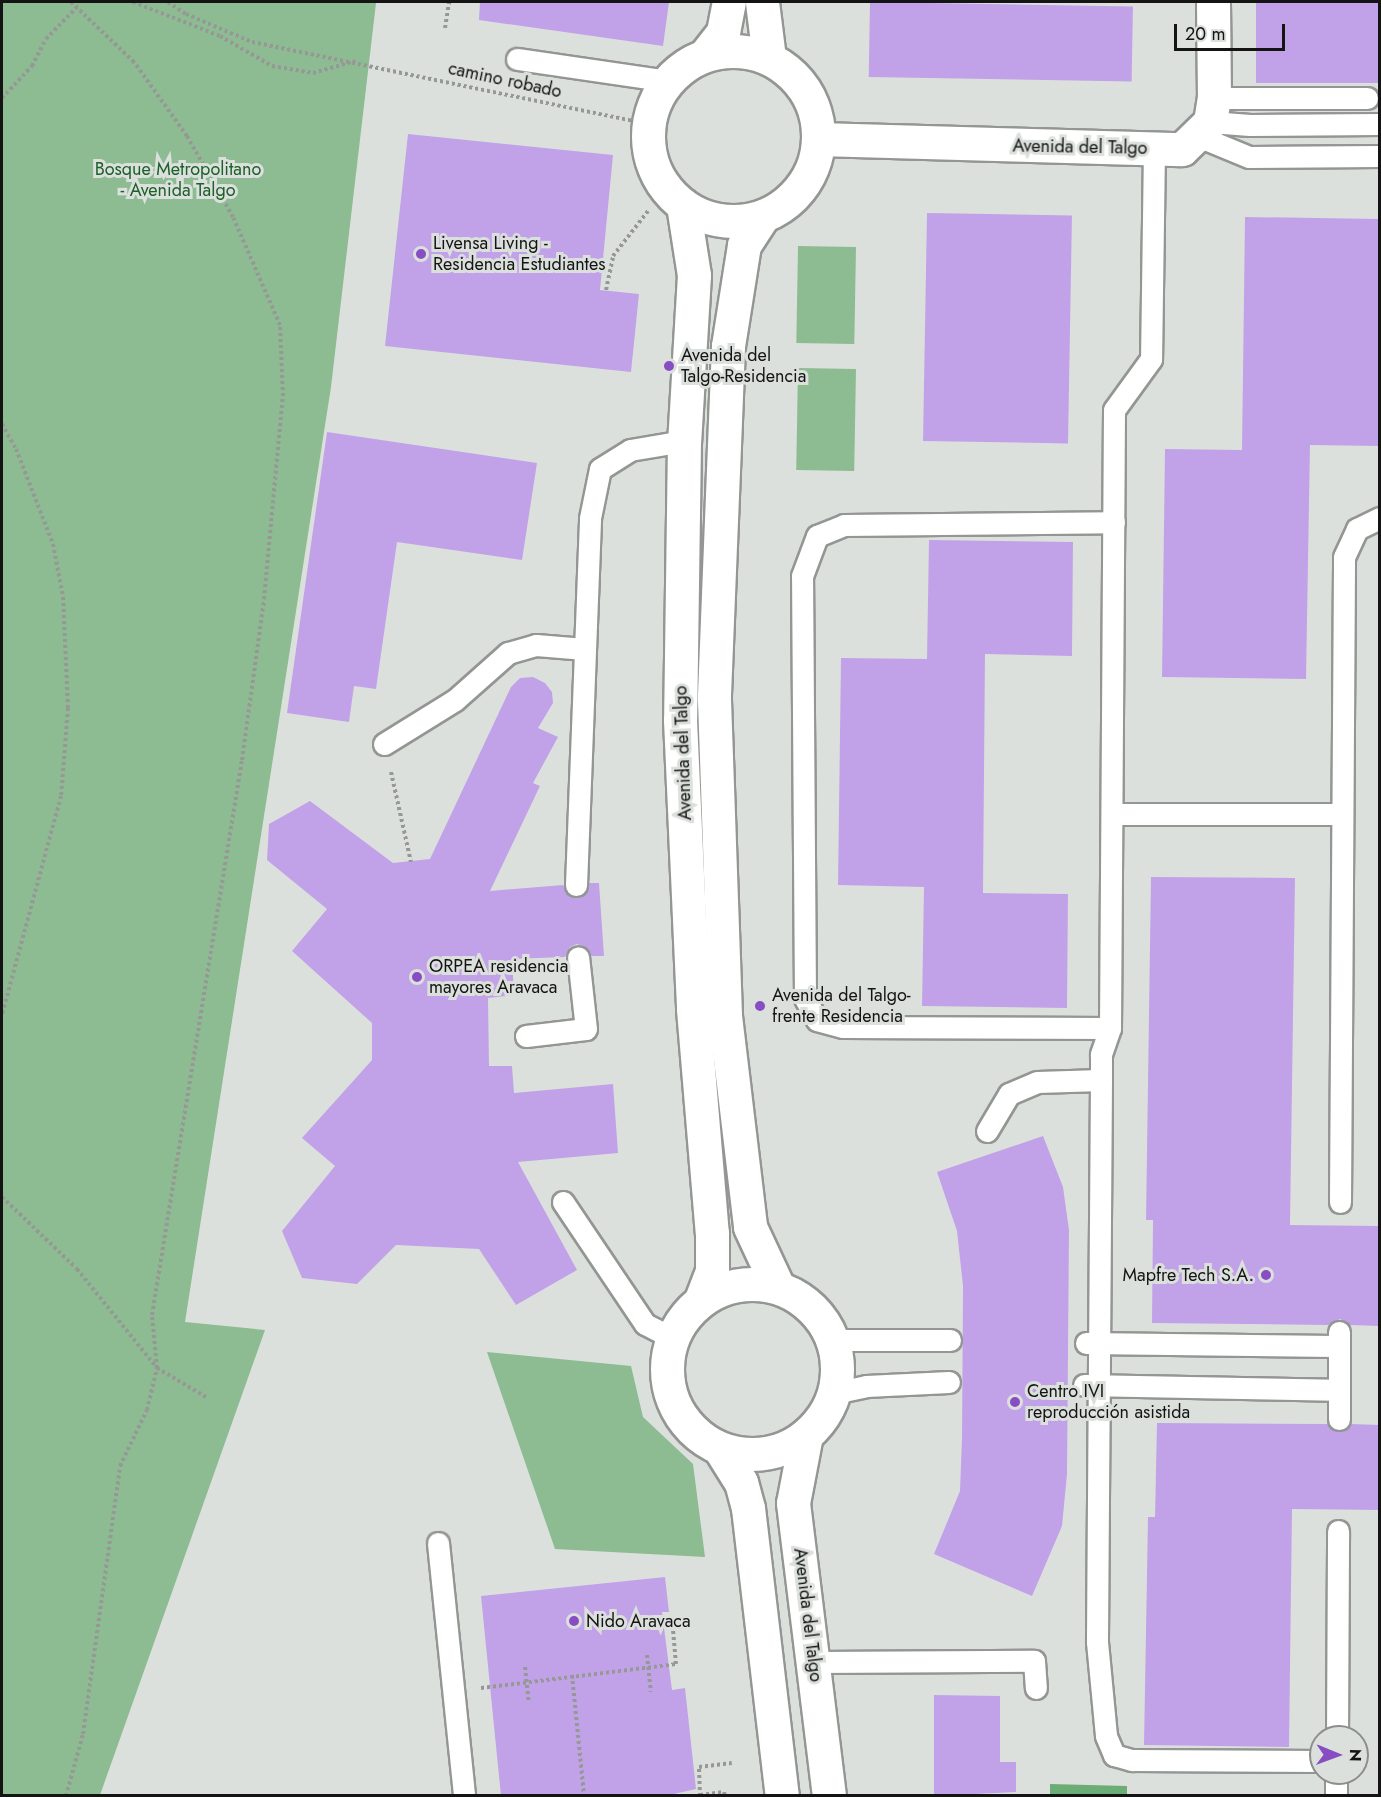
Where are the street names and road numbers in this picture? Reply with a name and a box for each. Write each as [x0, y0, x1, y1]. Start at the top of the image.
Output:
street label: camino robado [446, 57, 564, 103]
street label: Avenida del Talgo [1012, 135, 1148, 159]
street label: Avenida del Talgo [670, 685, 696, 821]
street label: Avenida del Talgo [789, 1547, 827, 1683]

